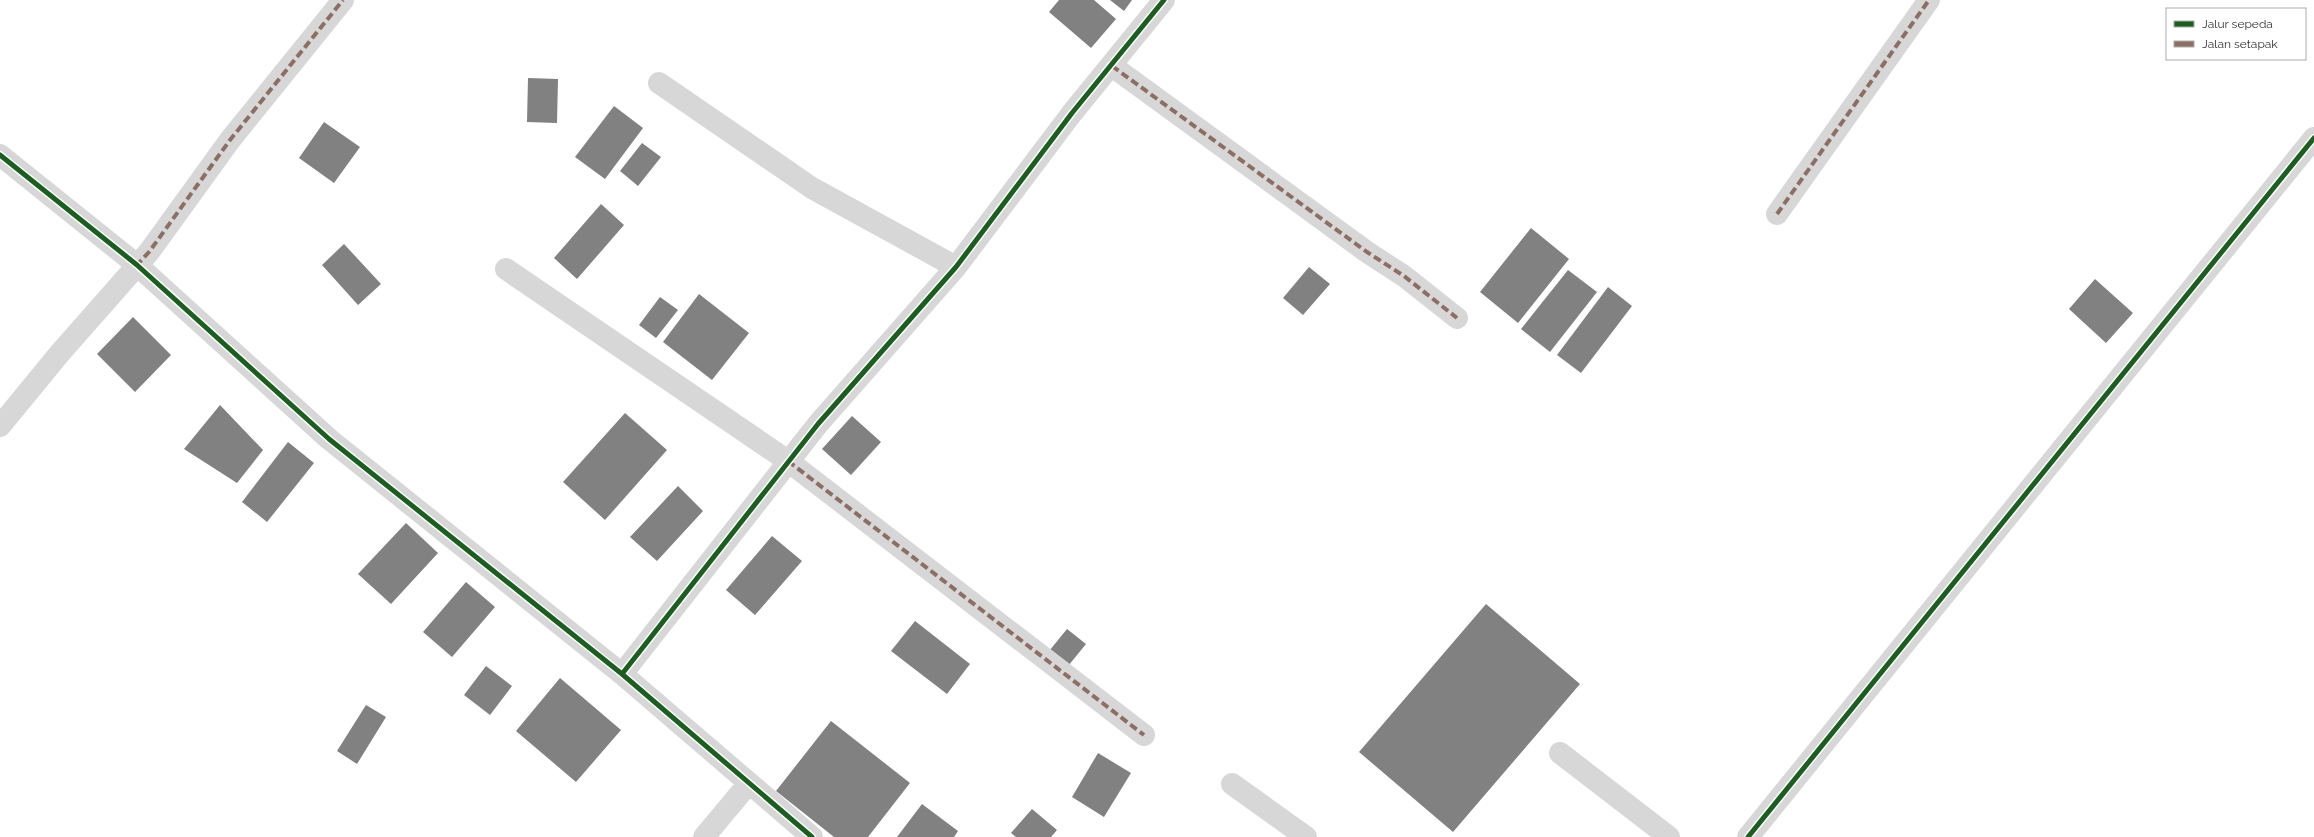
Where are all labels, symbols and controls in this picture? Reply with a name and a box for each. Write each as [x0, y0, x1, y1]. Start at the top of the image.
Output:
legend [2166, 8, 2306, 60]
text: Jalur sepeda [2202, 17, 2273, 31]
text: Jalan setapak [2202, 37, 2278, 51]

